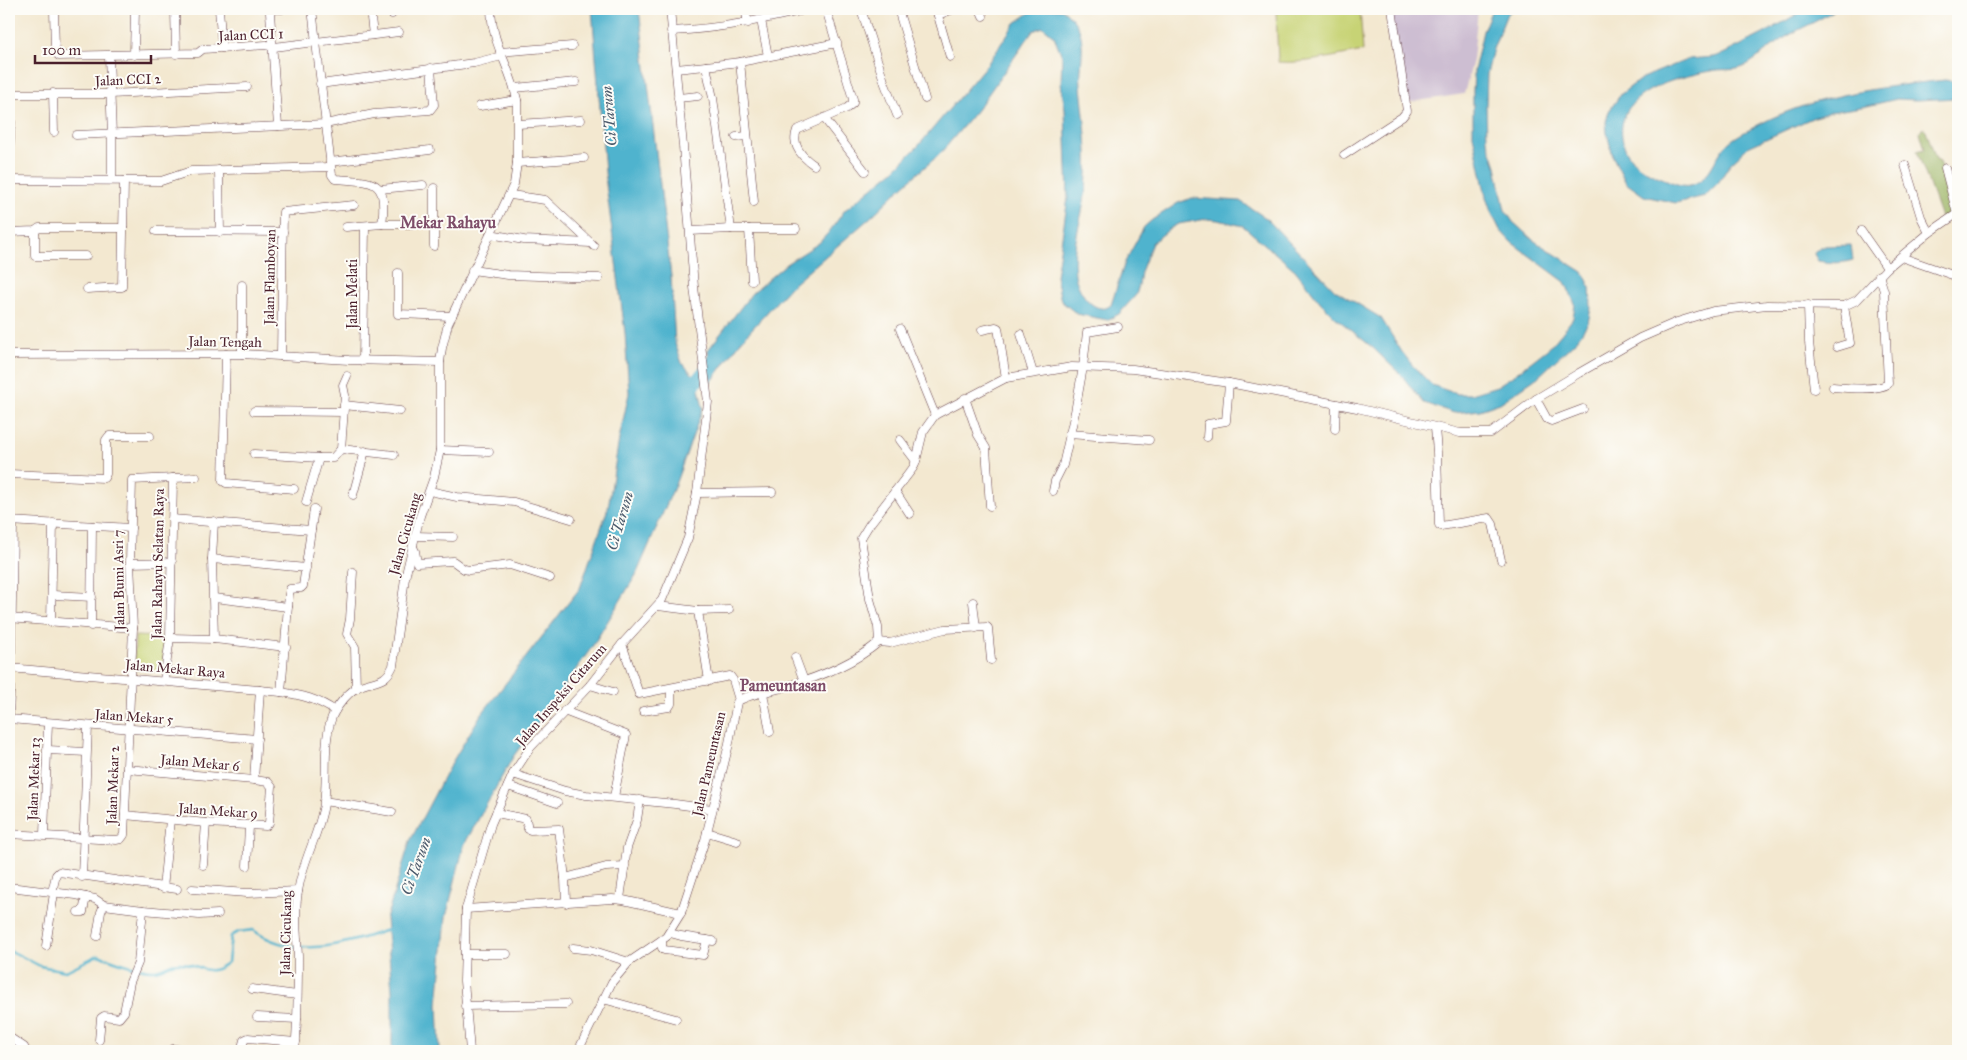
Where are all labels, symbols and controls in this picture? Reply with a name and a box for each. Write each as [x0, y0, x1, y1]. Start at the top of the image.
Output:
street label: Jalan CCI 1 [216, 25, 284, 46]
scale bar [35, 32, 151, 64]
text: 100 m [42, 41, 82, 59]
street label: Jalan CCI 2 [92, 70, 162, 91]
water label: Ci Tarum [597, 85, 621, 147]
district label: Mekar Rahayu [400, 213, 497, 233]
street label: Jalan Flamboyan [261, 228, 280, 327]
street label: Jalan Melati [344, 259, 362, 331]
street label: Jalan Tengah [186, 333, 262, 352]
street label: Jalan Rahayu Selatan Raya [148, 488, 169, 642]
water label: Ci Tarum [603, 489, 637, 553]
street label: Jalan Cicukang [385, 490, 426, 579]
street label: Jalan Bumi Asri 7 [110, 529, 129, 633]
street label: Jalan Inspeksi Citarum [511, 640, 611, 752]
street label: Jalan Mekar Raya [122, 656, 226, 683]
district label: Pameuntasan [740, 676, 827, 695]
street label: Jalan Mekar 5 [92, 706, 174, 729]
street label: Jalan Pameuntasan [688, 709, 730, 820]
street label: Jalan Mekar 13 [24, 737, 45, 823]
street label: Jalan Mekar 2 [103, 745, 124, 827]
street label: Jalan Mekar 6 [158, 751, 241, 776]
street label: Jalan Mekar 9 [176, 800, 258, 823]
water label: Ci Tarum [397, 835, 435, 897]
street label: Jalan Cicukang [277, 890, 296, 978]

